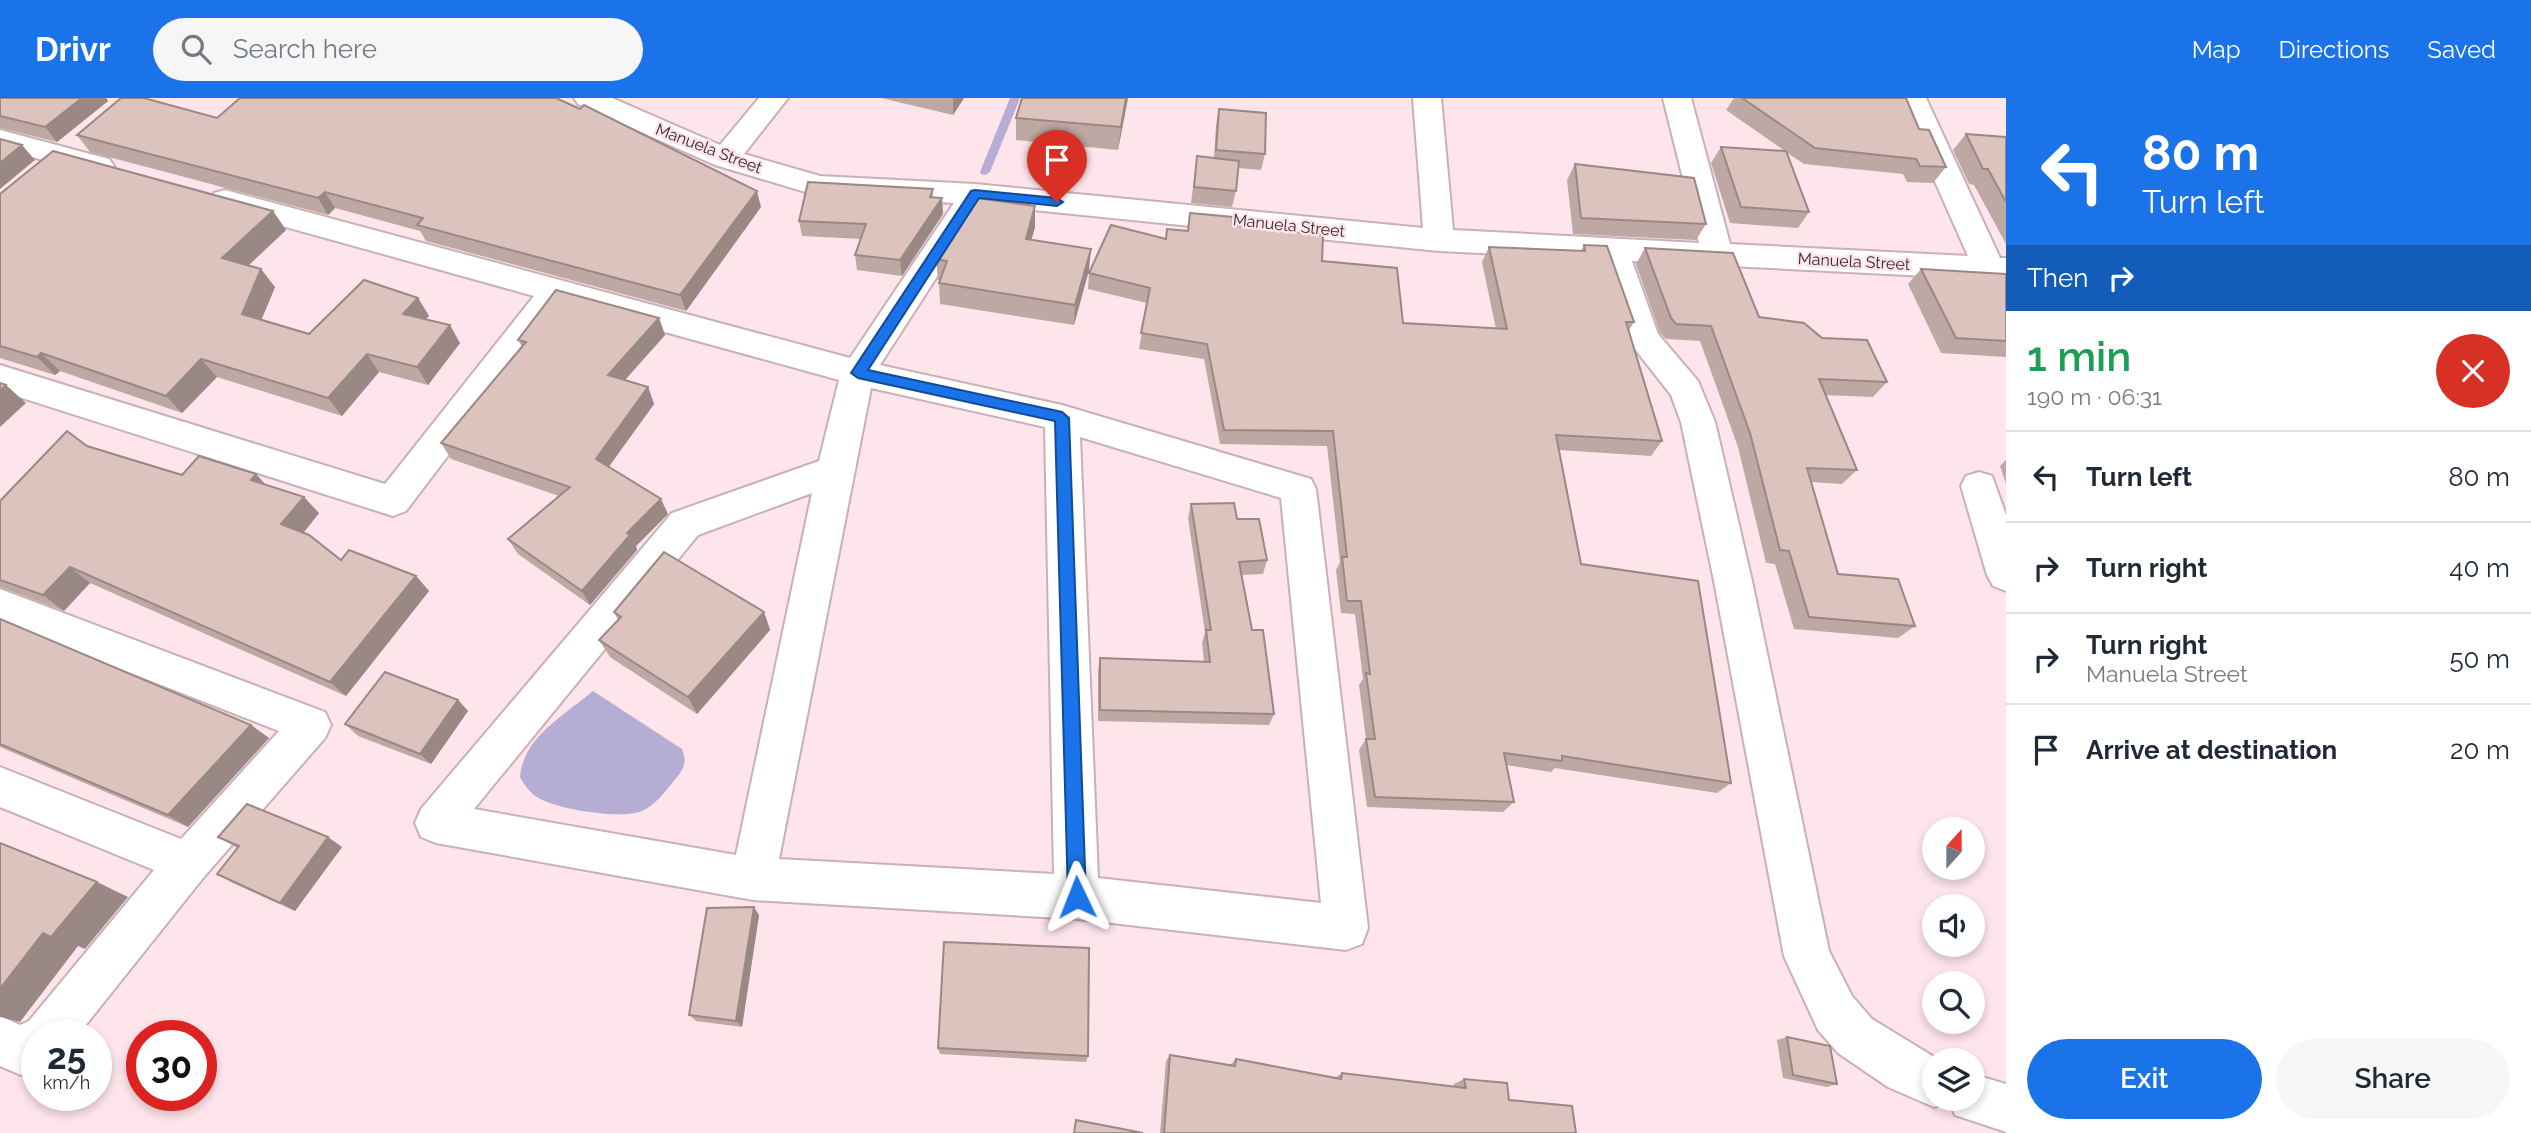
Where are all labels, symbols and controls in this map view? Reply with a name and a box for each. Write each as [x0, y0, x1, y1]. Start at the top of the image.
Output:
search box [153, 18, 643, 81]
text: Drivr [35, 30, 111, 69]
icon: search [177, 30, 215, 68]
text: Search here [233, 34, 377, 64]
text: Map [2192, 35, 2241, 64]
text: Directions [2279, 35, 2389, 64]
text: Saved [2427, 35, 2496, 64]
street label: Manuela Street [653, 119, 765, 178]
text: 80 m [2142, 124, 2259, 181]
icon: left [2027, 126, 2118, 217]
pin [1027, 130, 1087, 202]
icon: arrive [1038, 141, 1076, 179]
text: Turn left [2142, 183, 2264, 220]
street label: Manuela Street [1232, 210, 1346, 241]
street label: Manuela Street [1797, 249, 1911, 274]
icon: right [2102, 259, 2140, 297]
text: Then [2027, 263, 2088, 293]
text: 1 min [2027, 332, 2131, 381]
button: close [2436, 334, 2510, 408]
text: 190 m · 06:31 [2027, 383, 2162, 410]
icon: left [2027, 458, 2065, 496]
text: Turn left [2086, 462, 2192, 492]
text: 80 m [2448, 462, 2510, 492]
icon: right [2027, 549, 2065, 587]
text: Turn right [2086, 553, 2207, 583]
text: 40 m [2449, 553, 2510, 583]
text: Turn right [2086, 630, 2207, 660]
icon: right [2027, 640, 2065, 678]
text: 50 m [2449, 644, 2510, 674]
text: Manuela Street [2086, 660, 2248, 687]
icon: arrive [2027, 731, 2065, 769]
text: Arrive at destination [2086, 735, 2337, 765]
text: 20 m [2450, 735, 2510, 765]
north arrow [1922, 817, 1984, 880]
map controls [1922, 817, 1985, 1111]
position arrow [1040, 860, 1114, 934]
button: sound [1922, 894, 1985, 957]
button: search [1922, 971, 1985, 1034]
speed limit sign: 30 [126, 1020, 217, 1111]
text: 25 [47, 1036, 86, 1077]
button: Exit [2027, 1039, 2262, 1119]
button: Share [2276, 1039, 2510, 1119]
button: layers [1922, 1048, 1985, 1111]
text: km/h [43, 1072, 90, 1093]

